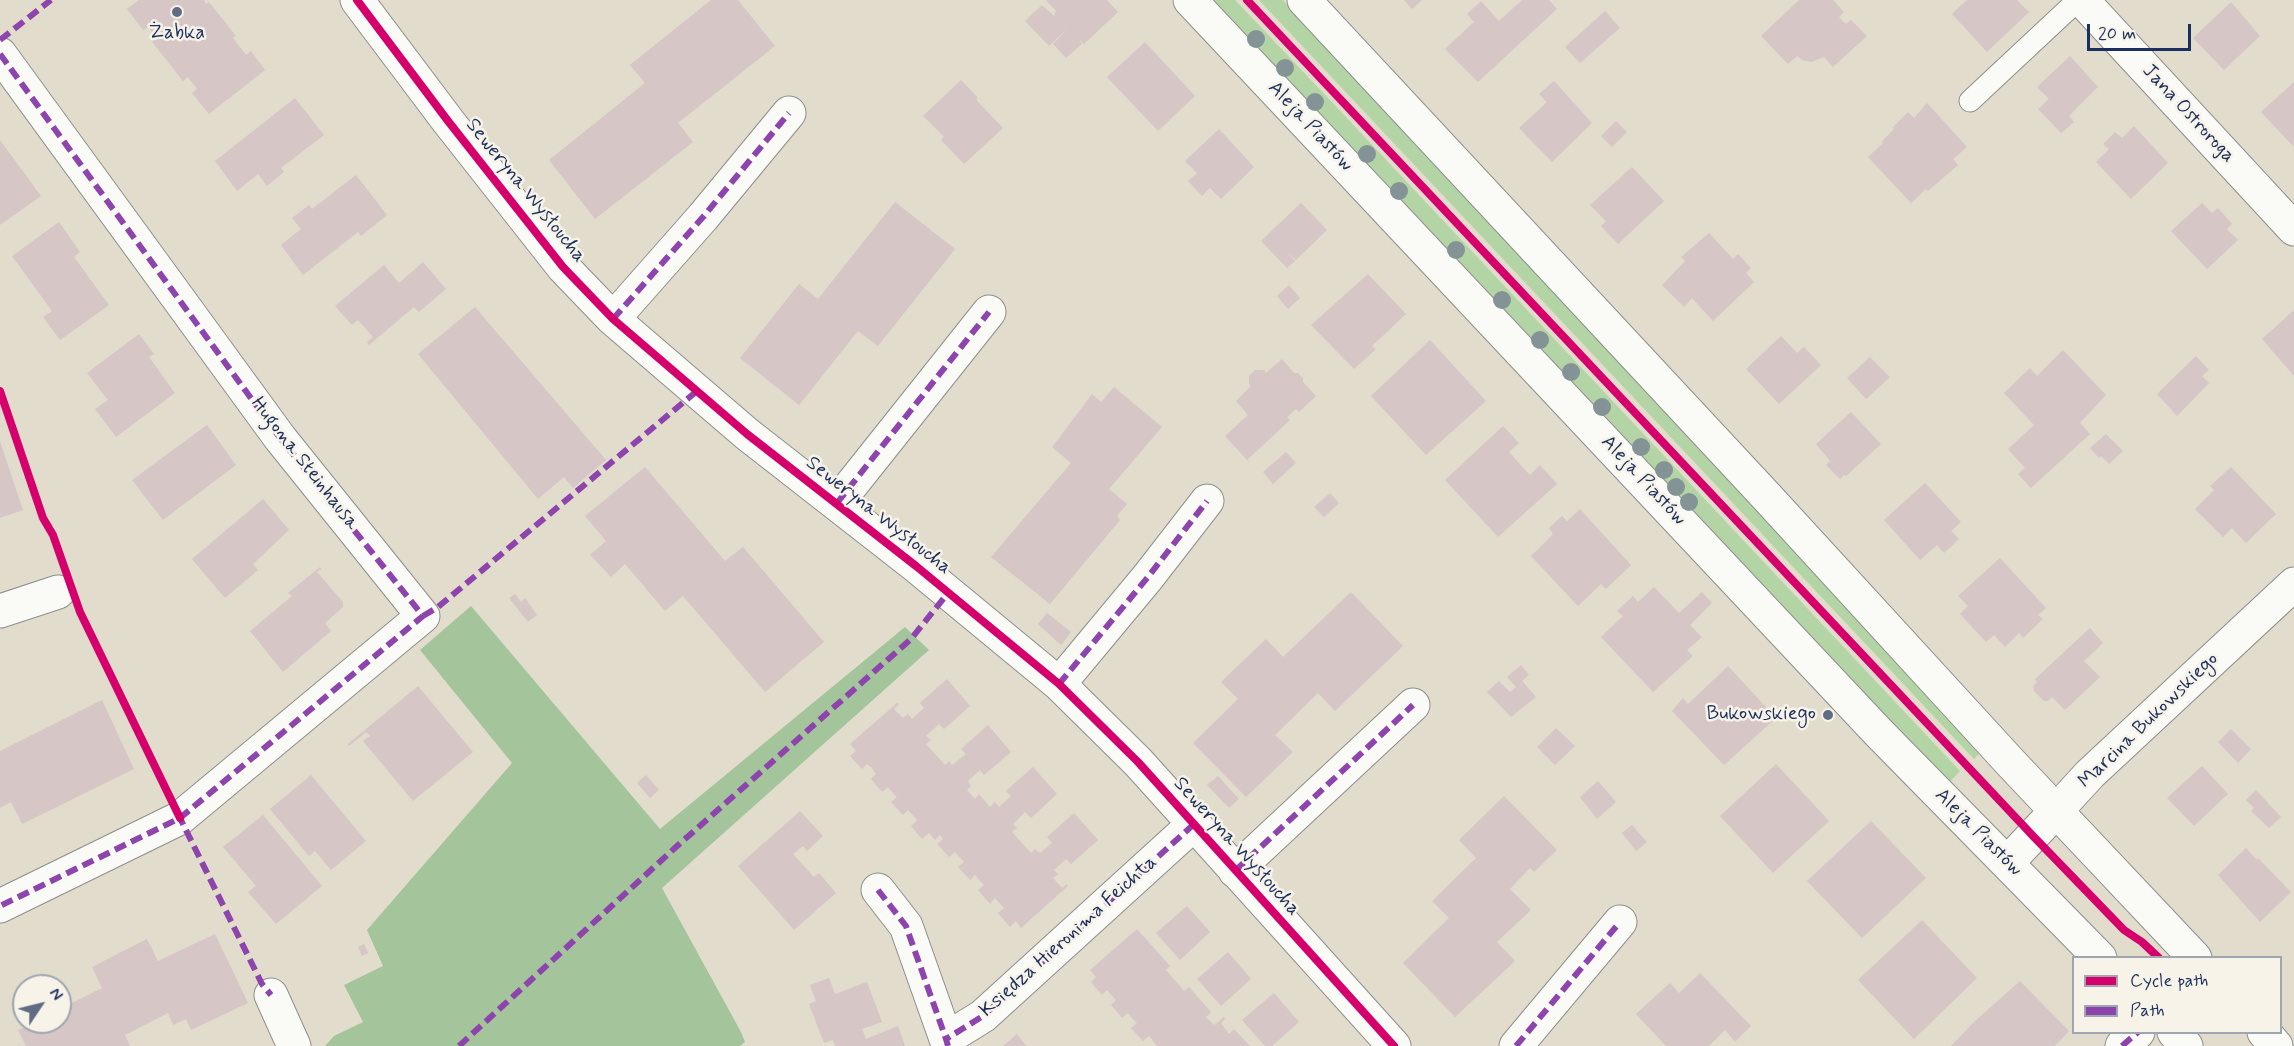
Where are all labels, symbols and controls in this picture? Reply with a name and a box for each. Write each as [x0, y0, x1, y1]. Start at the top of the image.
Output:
marker: Żabka [170, 5, 184, 19]
scale bar [2090, 12, 2194, 50]
place label: Żabka [149, 22, 205, 46]
text: 20 m [2098, 22, 2136, 46]
street label: Jana Ostroroga [2136, 60, 2240, 168]
street label: Aleja Piastów [1262, 77, 1358, 177]
street label: Seweryna Wysłoucha [460, 114, 590, 268]
street label: Hugona Steinhausa [245, 393, 363, 535]
street label: Aleja Piastów [1595, 431, 1691, 531]
street label: Seweryna Wysłoucha [800, 452, 956, 580]
street label: Marcina Bukowskiego [2074, 648, 2224, 794]
place label: Bukowskiego [1707, 703, 1816, 727]
marker: Bukowskiego [1821, 708, 1835, 722]
street label: Seweryna Wysłoucha [1167, 773, 1305, 921]
street label: Aleja Piastów [1929, 784, 2027, 882]
street label: Księdza Hieronima Feichta [975, 851, 1163, 1023]
legend [2072, 956, 2282, 1034]
text: Cycle path [2130, 969, 2208, 993]
north arrow [12, 974, 72, 1034]
text: N [44, 984, 67, 1005]
text: Path [2130, 999, 2165, 1023]

